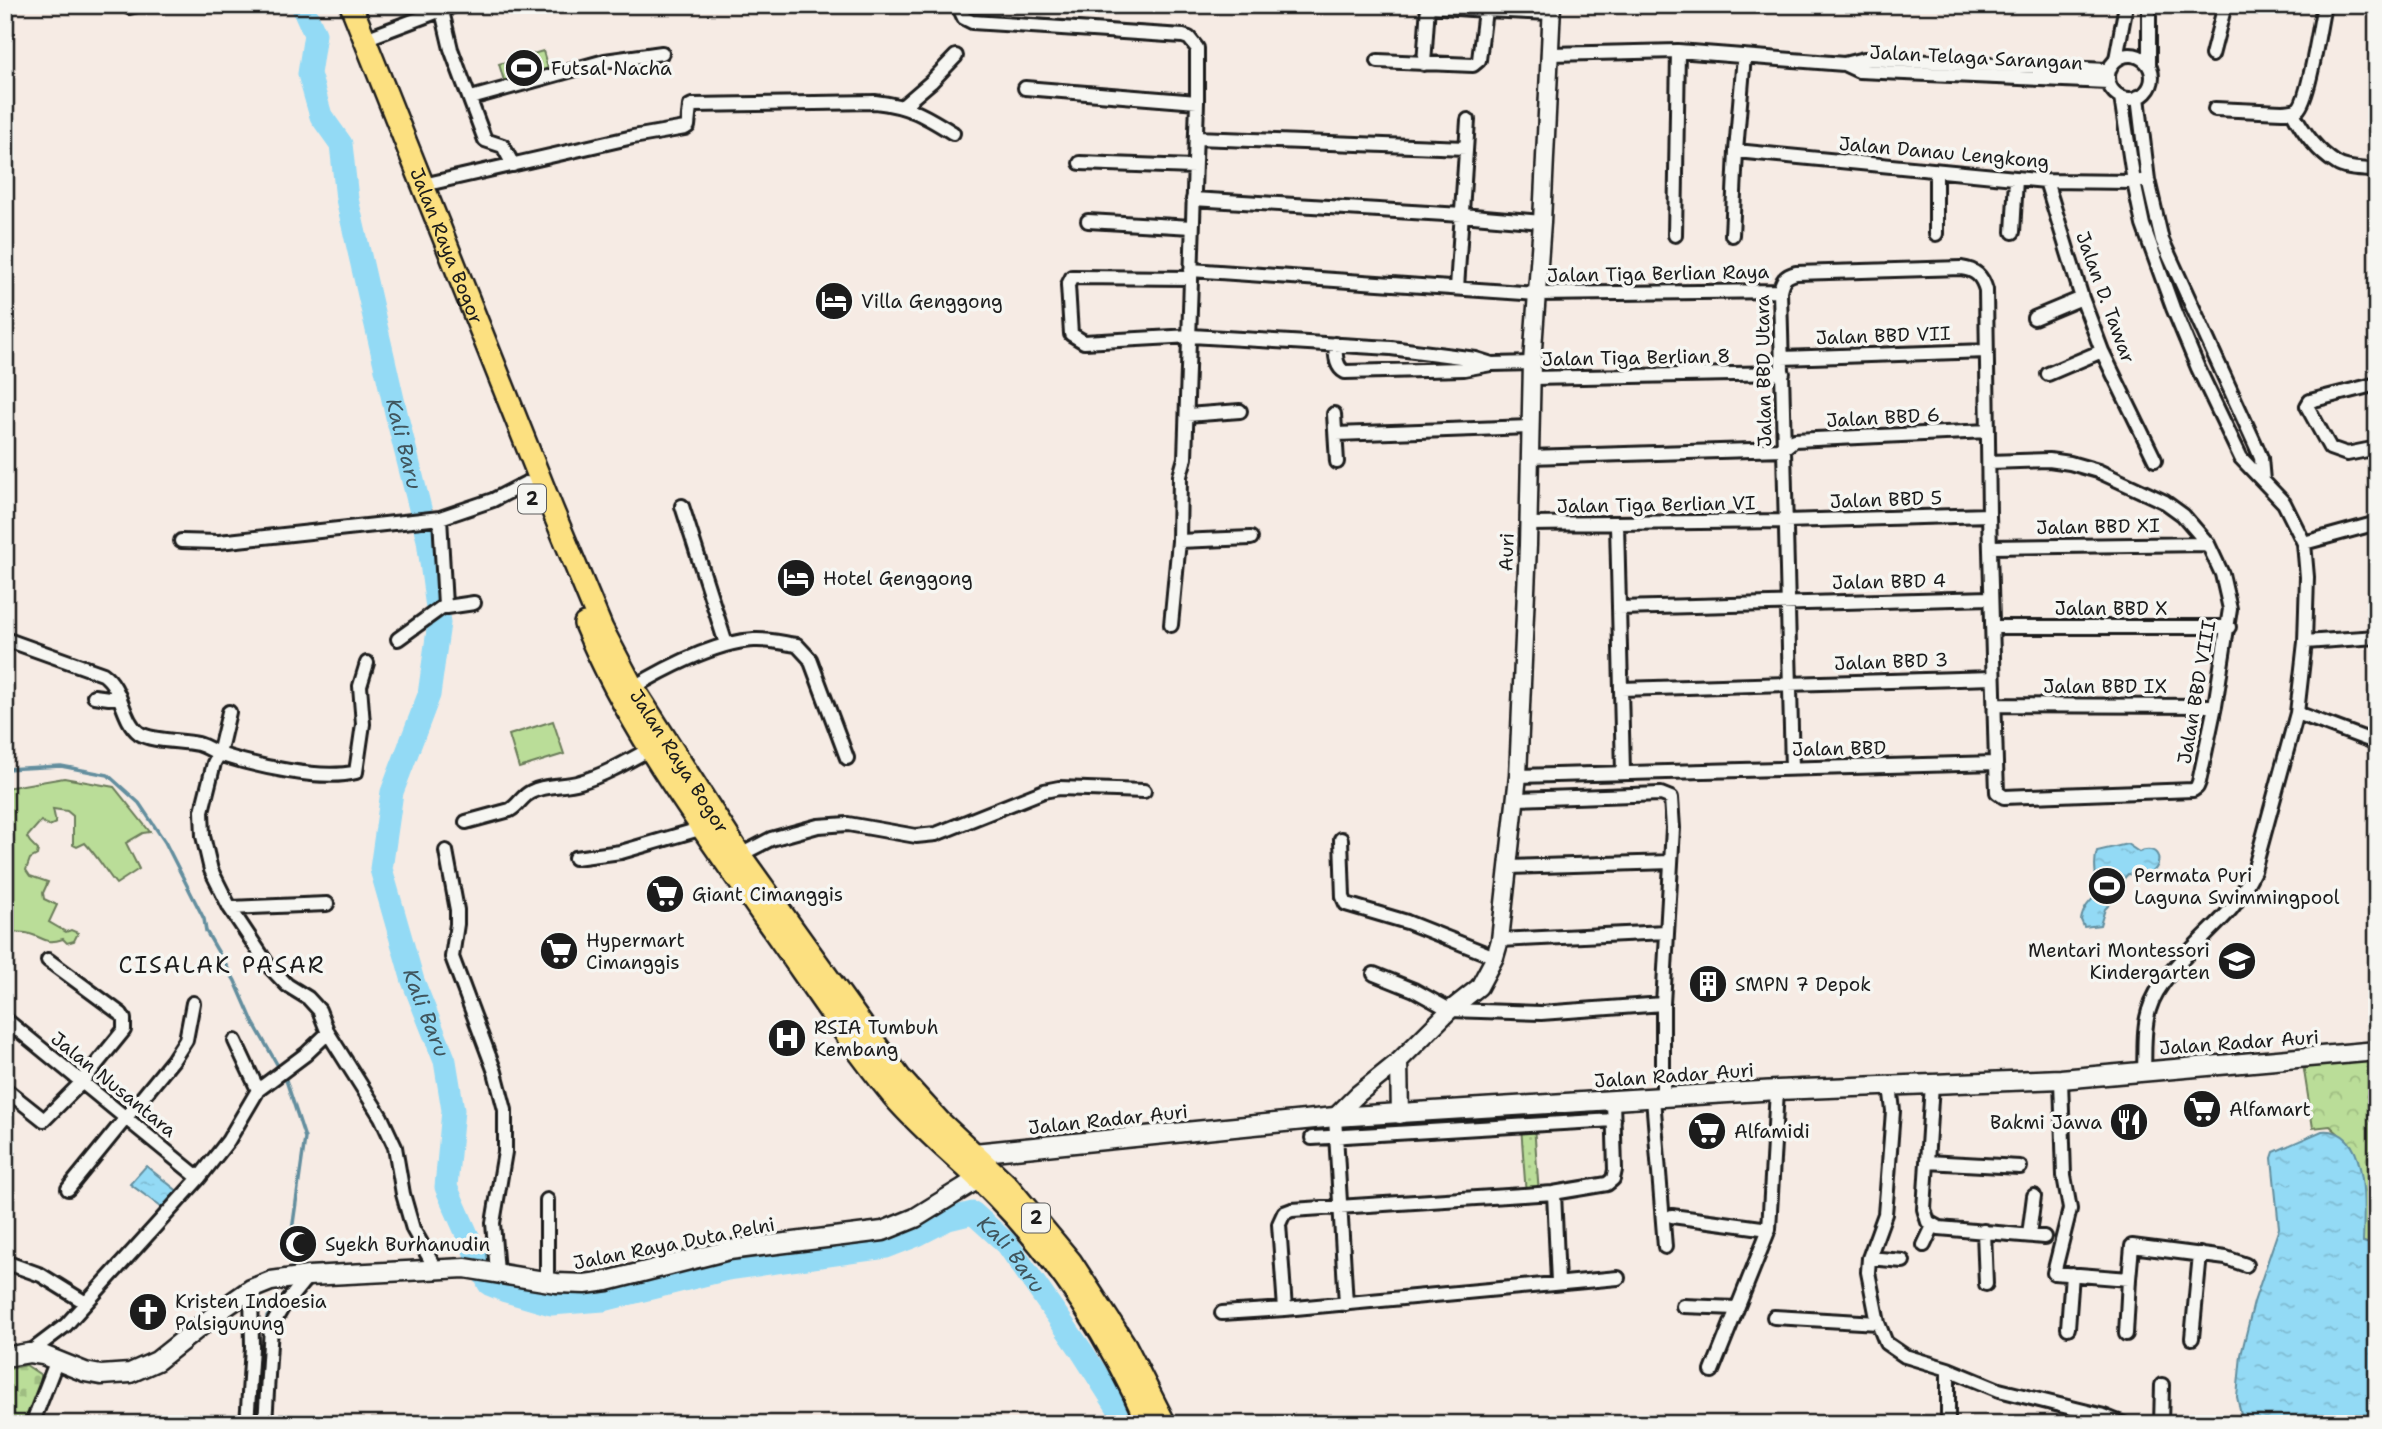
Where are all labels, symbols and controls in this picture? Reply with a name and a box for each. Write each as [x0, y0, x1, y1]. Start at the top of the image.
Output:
street label: Jalan Telaga Sarangan [1869, 39, 2083, 76]
sports icon: Futsal Nacha [503, 47, 545, 89]
place label: Futsal Nacha [551, 56, 672, 81]
street label: Jalan Danau Lengkong [1838, 131, 2050, 174]
street label: Jalan Raya Bogor [404, 164, 489, 328]
street label: Jalan D. Tawar [2070, 228, 2141, 366]
street label: Jalan Tiga Berlian Raya [1547, 259, 1770, 288]
hotel icon: Villa Genggong [813, 280, 855, 322]
place label: Villa Genggong [861, 289, 1003, 314]
street label: Jalan BBD Utara [1750, 294, 1777, 447]
street label: Jalan BBD VII [1815, 321, 1951, 350]
street label: Jalan Tiga Berlian 8 [1541, 343, 1731, 372]
water label: Kali Baru [379, 396, 429, 492]
street label: Jalan BBD 6 [1825, 402, 1941, 433]
road number: 2 [518, 485, 546, 514]
street label: Jalan BBD 5 [1829, 485, 1943, 514]
street label: Jalan Tiga Berlian VI [1556, 490, 1756, 519]
street label: Jalan BBD XI [2036, 513, 2160, 540]
street label: Auri [1493, 532, 1520, 572]
hotel icon: Hotel Genggong [775, 557, 817, 599]
place label: Hotel Genggong [823, 566, 973, 591]
street label: Jalan BBD 4 [1832, 568, 1946, 595]
street label: Jalan BBD X [2054, 596, 2168, 621]
street label: Jalan BBD VIII [2172, 618, 2221, 766]
street label: Jalan BBD 3 [1834, 647, 1948, 676]
street label: Jalan BBD IX [2043, 674, 2167, 699]
street label: Jalan Raya Bogor [624, 685, 735, 838]
street label: Jalan BBD [1792, 735, 1886, 762]
place label: Permata Puri Laguna Swimmingpool [2134, 863, 2340, 910]
sports icon: Permata Puri Laguna Swimmingpool [2086, 865, 2128, 907]
supermarket icon: Giant Cimanggis [644, 873, 686, 915]
place label: Giant Cimanggis [692, 882, 843, 907]
place label: Hypermart Cimanggis [586, 928, 685, 975]
supermarket icon: Hypermart Cimanggis [538, 930, 580, 972]
place label: Mentari Montessori Kindergarten [2028, 938, 2210, 985]
school or university icon: Mentari Montessori Kindergarten [2216, 940, 2258, 982]
district label: CISALAK PASAR [118, 950, 326, 980]
building icon: SMPN 7 Depok [1687, 963, 1729, 1005]
water label: Kali Baru [396, 966, 456, 1061]
place label: SMPN 7 Depok [1735, 972, 1871, 997]
place label: RSIA Tumbuh Kembang [814, 1015, 939, 1062]
hospital icon: RSIA Tumbuh Kembang [766, 1017, 808, 1059]
street label: Jalan Radar Auri [2158, 1024, 2320, 1061]
street label: Jalan Nusantara [46, 1026, 182, 1143]
street label: Jalan Radar Auri [1593, 1057, 1755, 1094]
supermarket icon: Alfamart [2181, 1088, 2223, 1130]
place label: Alfamart [2229, 1097, 2311, 1122]
street label: Jalan Radar Auri [1027, 1099, 1189, 1140]
restaurant icon: Bakmi Jawa [2108, 1101, 2150, 1143]
supermarket icon: Alfamidi [1686, 1110, 1728, 1152]
place label: Bakmi Jawa [1990, 1110, 2102, 1135]
place label: Alfamidi [1734, 1119, 1810, 1144]
road number: 2 [1022, 1204, 1050, 1232]
water label: Kali Baru [971, 1210, 1051, 1299]
street label: Jalan Raya Duta Pelni [571, 1212, 777, 1275]
mosque icon: Syekh Burhanudin [277, 1223, 319, 1265]
place label: Syekh Burhanudin [325, 1232, 490, 1257]
place label: Kristen Indoesia Palsigunung [175, 1289, 327, 1336]
church icon: Kristen Indoesia Palsigunung [127, 1291, 169, 1333]

